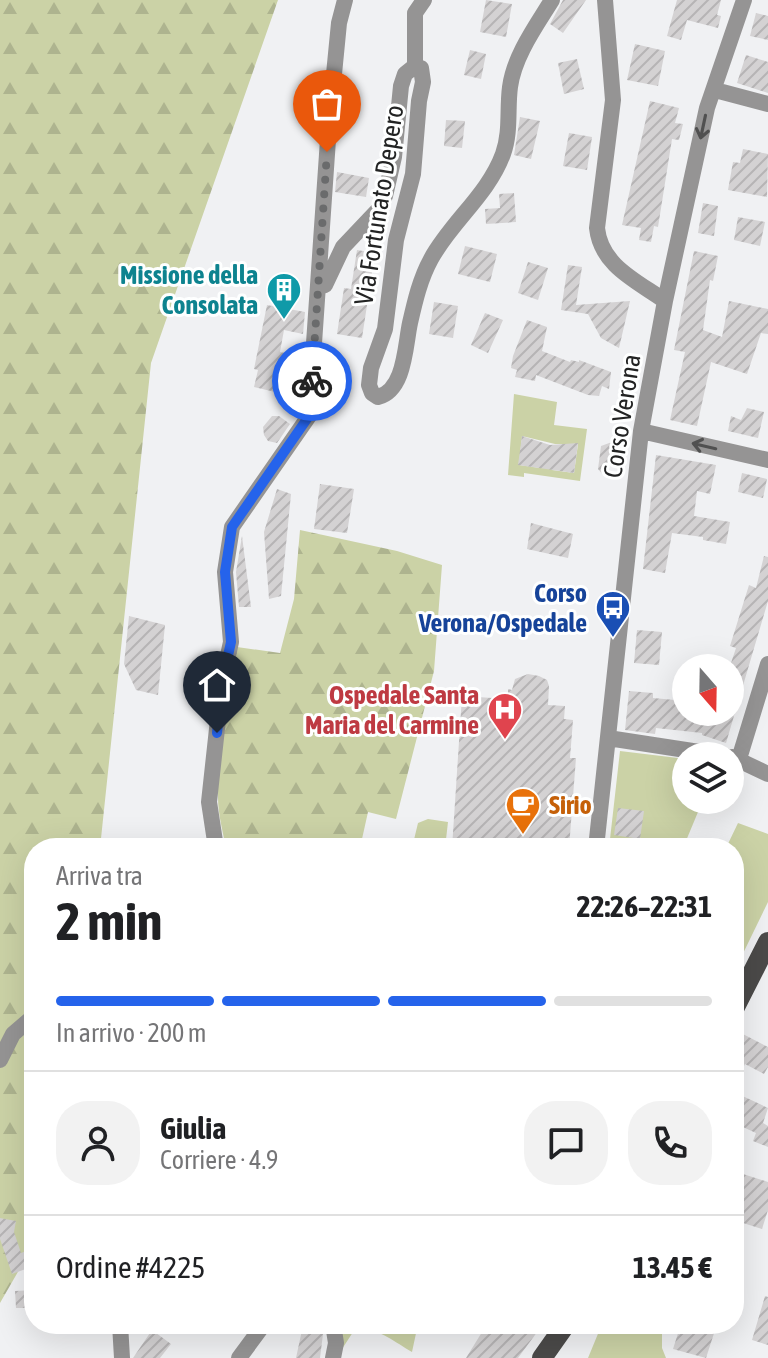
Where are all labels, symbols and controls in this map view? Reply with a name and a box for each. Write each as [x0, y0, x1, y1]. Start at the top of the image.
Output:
pin [293, 70, 361, 152]
icon: bag [305, 82, 349, 126]
street label: Via Fortunato Depero [348, 103, 410, 307]
one-way arrow [695, 114, 710, 140]
place label: Missione della Consolata [120, 260, 258, 320]
building icon: Missione della Consolata [265, 271, 303, 321]
courier [272, 341, 352, 421]
street label: Corso Verona [597, 352, 647, 480]
icon: bike [290, 359, 334, 403]
one-way arrow [692, 438, 718, 453]
place label: Corso Verona/Ospedale [418, 578, 587, 638]
bus stop icon: Corso Verona/Ospedale [594, 589, 632, 639]
pin [183, 651, 251, 733]
north arrow [672, 654, 744, 726]
map controls [672, 654, 744, 814]
icon: home [195, 663, 239, 707]
place label: Ospedale Santa Maria del Carmine [305, 680, 479, 740]
hospital icon: Ospedale Santa Maria del Carmine [486, 691, 524, 741]
button: layers [672, 742, 744, 814]
cafe icon: Sirio [504, 786, 542, 836]
place label: Sirio [549, 790, 592, 820]
text: Arriva tra [56, 861, 143, 891]
text: 22:26–22:31 [577, 889, 712, 923]
text: 2 min [56, 891, 162, 951]
text: In arrivo · 200 m [56, 1018, 207, 1048]
button: person [56, 1101, 140, 1185]
button: chat [524, 1101, 608, 1185]
button: phone [628, 1101, 712, 1185]
text: Giulia [160, 1111, 226, 1145]
text: Corriere · 4.9 [160, 1145, 278, 1175]
text: Ordine #4225 [56, 1250, 205, 1284]
text: 13.45 € [633, 1250, 712, 1284]

